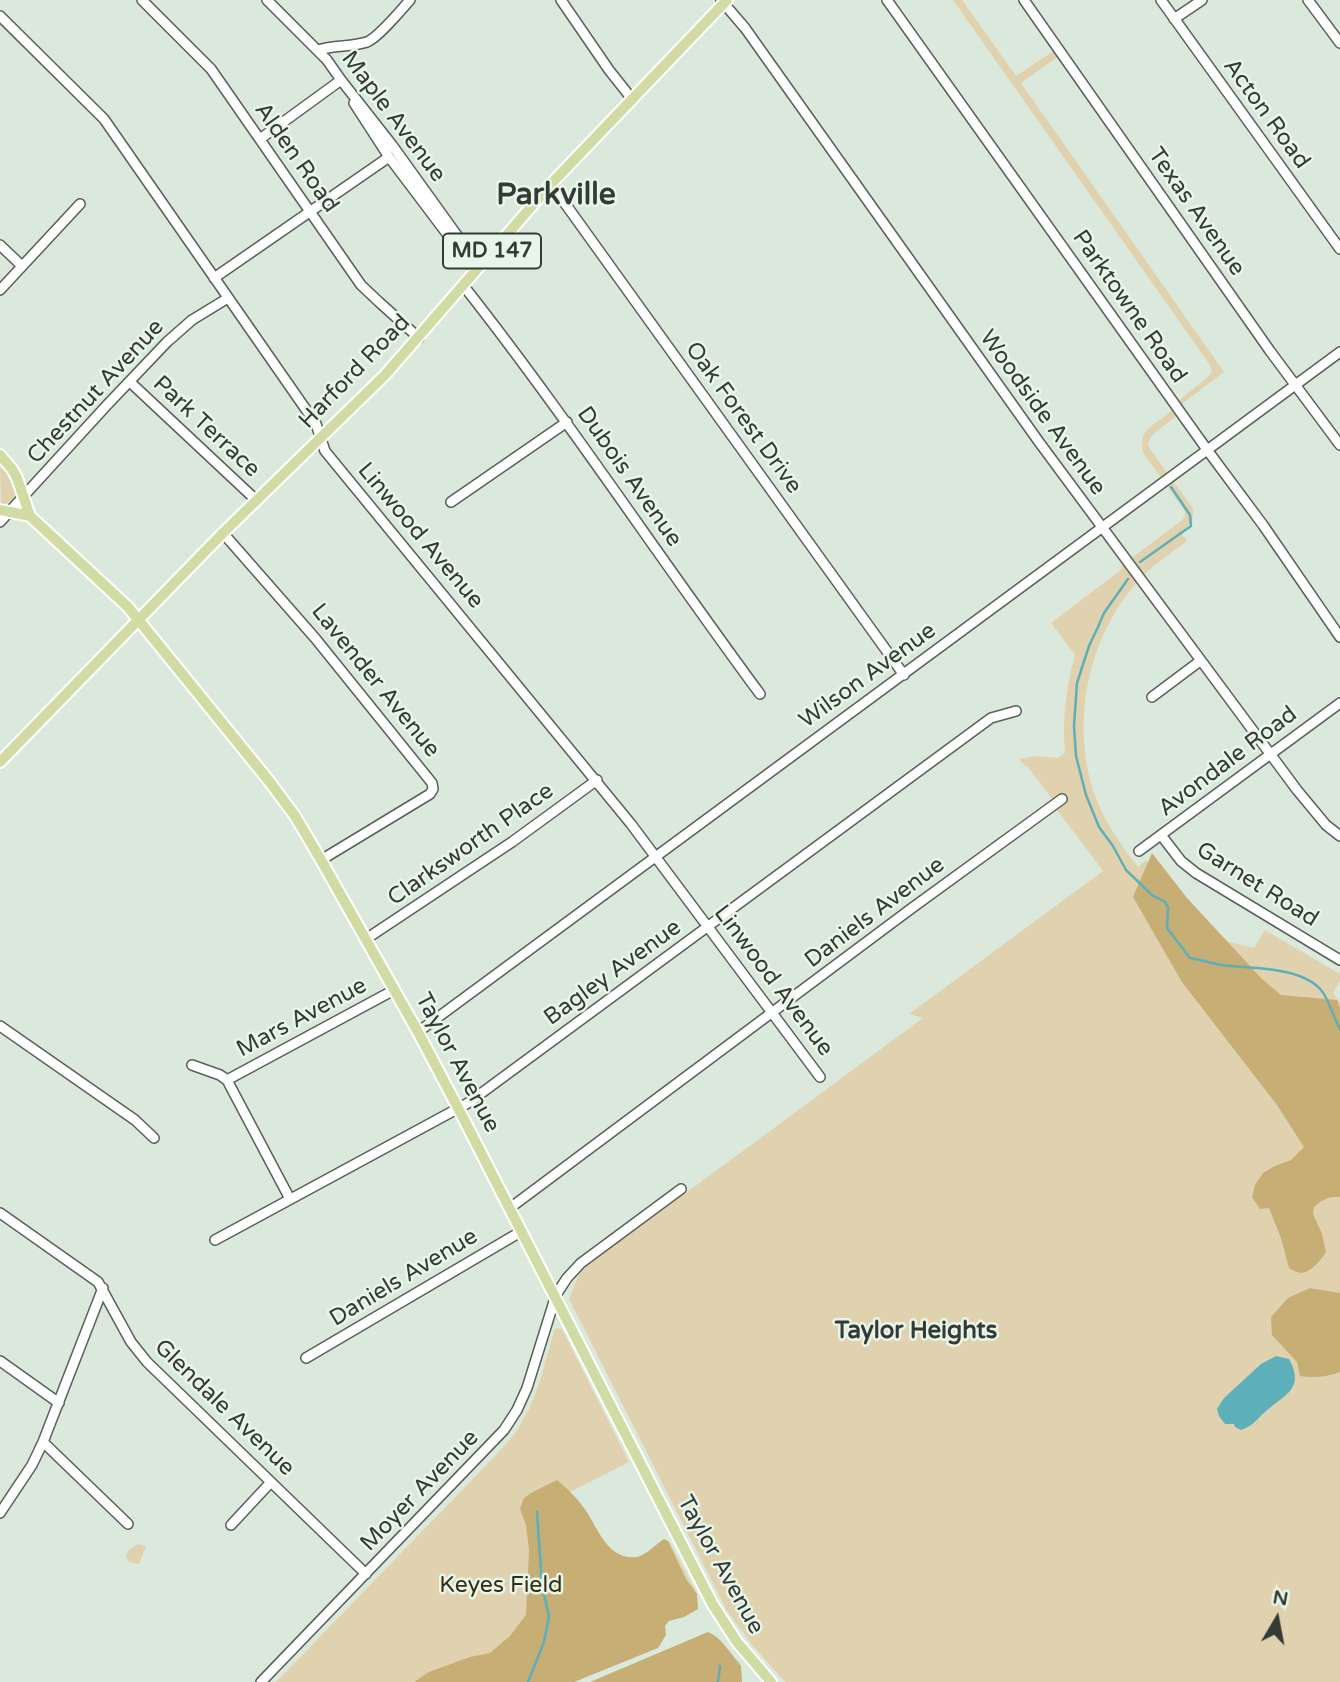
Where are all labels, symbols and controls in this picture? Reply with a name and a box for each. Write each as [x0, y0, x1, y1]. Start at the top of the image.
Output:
street label: Maple Avenue [335, 46, 451, 188]
street label: Acton Road [1217, 53, 1315, 175]
street label: Alden Road [248, 98, 344, 218]
street label: Texas Avenue [1142, 143, 1250, 281]
district label: Parkville [496, 178, 616, 214]
street label: Parktowne Road [1066, 225, 1192, 389]
road number: MD 147 [443, 233, 541, 268]
street label: Harford Road [294, 309, 416, 435]
street label: Chestnut Avenue [22, 314, 170, 470]
street label: Woodside Avenue [973, 325, 1111, 501]
street label: Oak Forest Drive [679, 337, 807, 499]
street label: Park Terrace [147, 370, 265, 484]
street label: Dubois Avenue [570, 402, 688, 552]
street label: Linwood Avenue [351, 458, 489, 614]
street label: Lavender Avenue [305, 599, 445, 763]
street label: Wilson Avenue [794, 617, 942, 735]
street label: Avondale Road [1153, 701, 1303, 823]
street label: Clarksworth Place [383, 778, 559, 912]
street label: Garnet Road [1191, 837, 1323, 933]
street label: Daniels Avenue [800, 851, 950, 975]
street label: Linwood Avenue [707, 900, 839, 1062]
street label: Bagley Avenue [539, 914, 687, 1032]
street label: Mars Avenue [232, 972, 372, 1064]
street label: Taylor Avenue [409, 989, 505, 1137]
street label: Daniels Avenue [325, 1223, 483, 1333]
district label: Taylor Heights [835, 1318, 997, 1346]
street label: Glendale Avenue [148, 1334, 300, 1482]
street label: Moyer Avenue [355, 1425, 485, 1557]
street label: Taylor Avenue [671, 1491, 769, 1639]
park label: Keyes Field [439, 1572, 563, 1600]
north arrow [1242, 1584, 1312, 1654]
text: N [1271, 1586, 1290, 1610]

